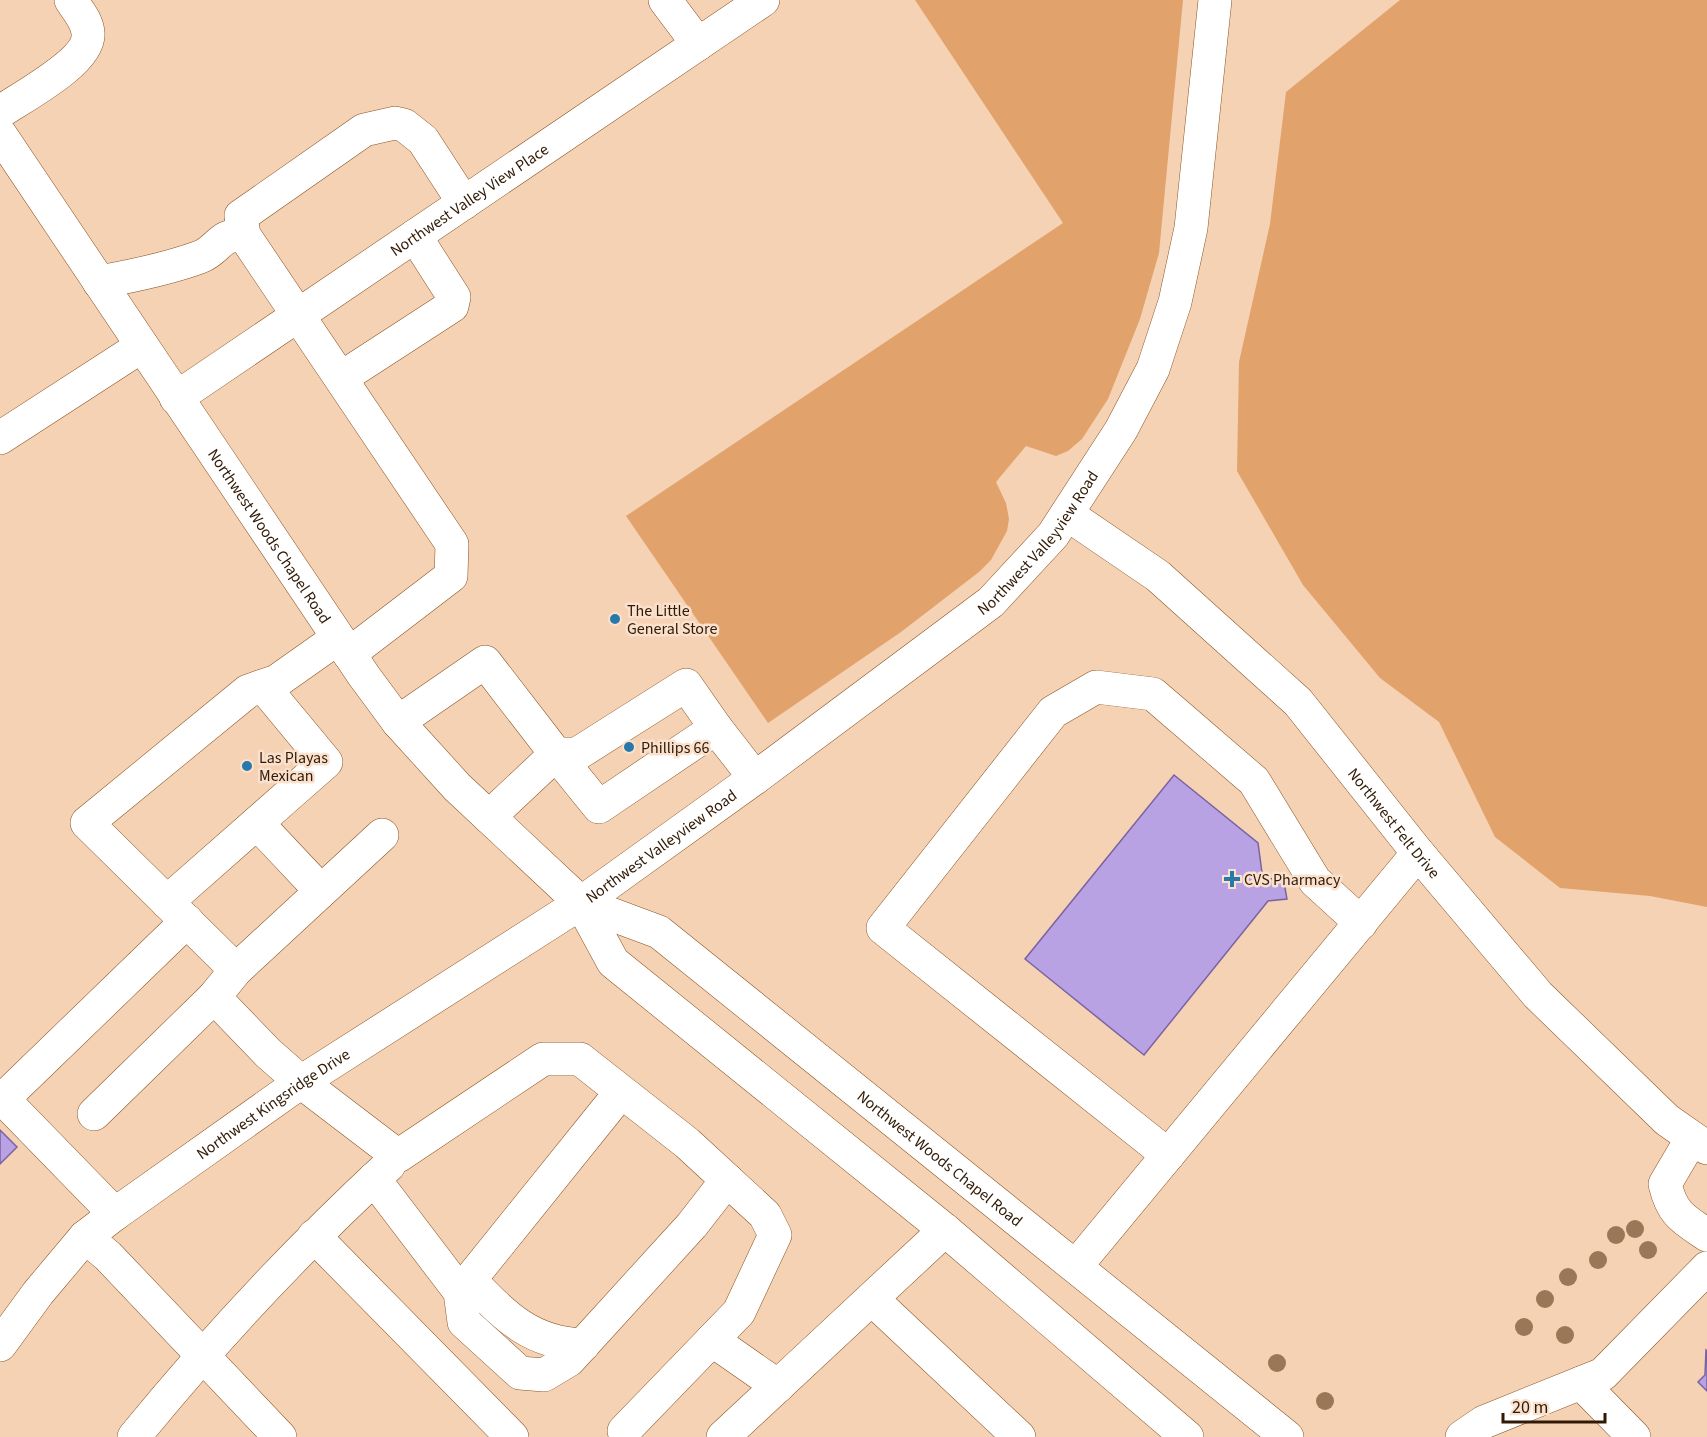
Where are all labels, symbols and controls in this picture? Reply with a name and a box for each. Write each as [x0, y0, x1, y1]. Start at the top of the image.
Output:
street label: Northwest Valley View Place [386, 139, 553, 262]
street label: Northwest Woods Chapel Road [202, 445, 336, 628]
street label: Northwest Valleyview Road [973, 467, 1104, 621]
place label: The Little General Store [627, 600, 717, 640]
marker: The Little General Store [608, 612, 622, 626]
place label: Phillips 66 [641, 737, 709, 759]
marker: Phillips 66 [622, 740, 636, 754]
place label: Las Playas Mexican [259, 747, 328, 787]
marker: Las Playas Mexican [240, 759, 254, 773]
street label: Northwest Felt Drive [1342, 763, 1445, 884]
street label: Northwest Valleyview Road [581, 785, 741, 908]
place label: CVS Pharmacy [1244, 869, 1341, 891]
marker: CVS Pharmacy [1225, 872, 1239, 886]
street label: Northwest Kingsridge Drive [192, 1044, 354, 1165]
street label: Northwest Woods Chapel Road [852, 1086, 1027, 1232]
scale bar [1503, 1386, 1605, 1424]
text: 20 m [1512, 1395, 1548, 1420]

